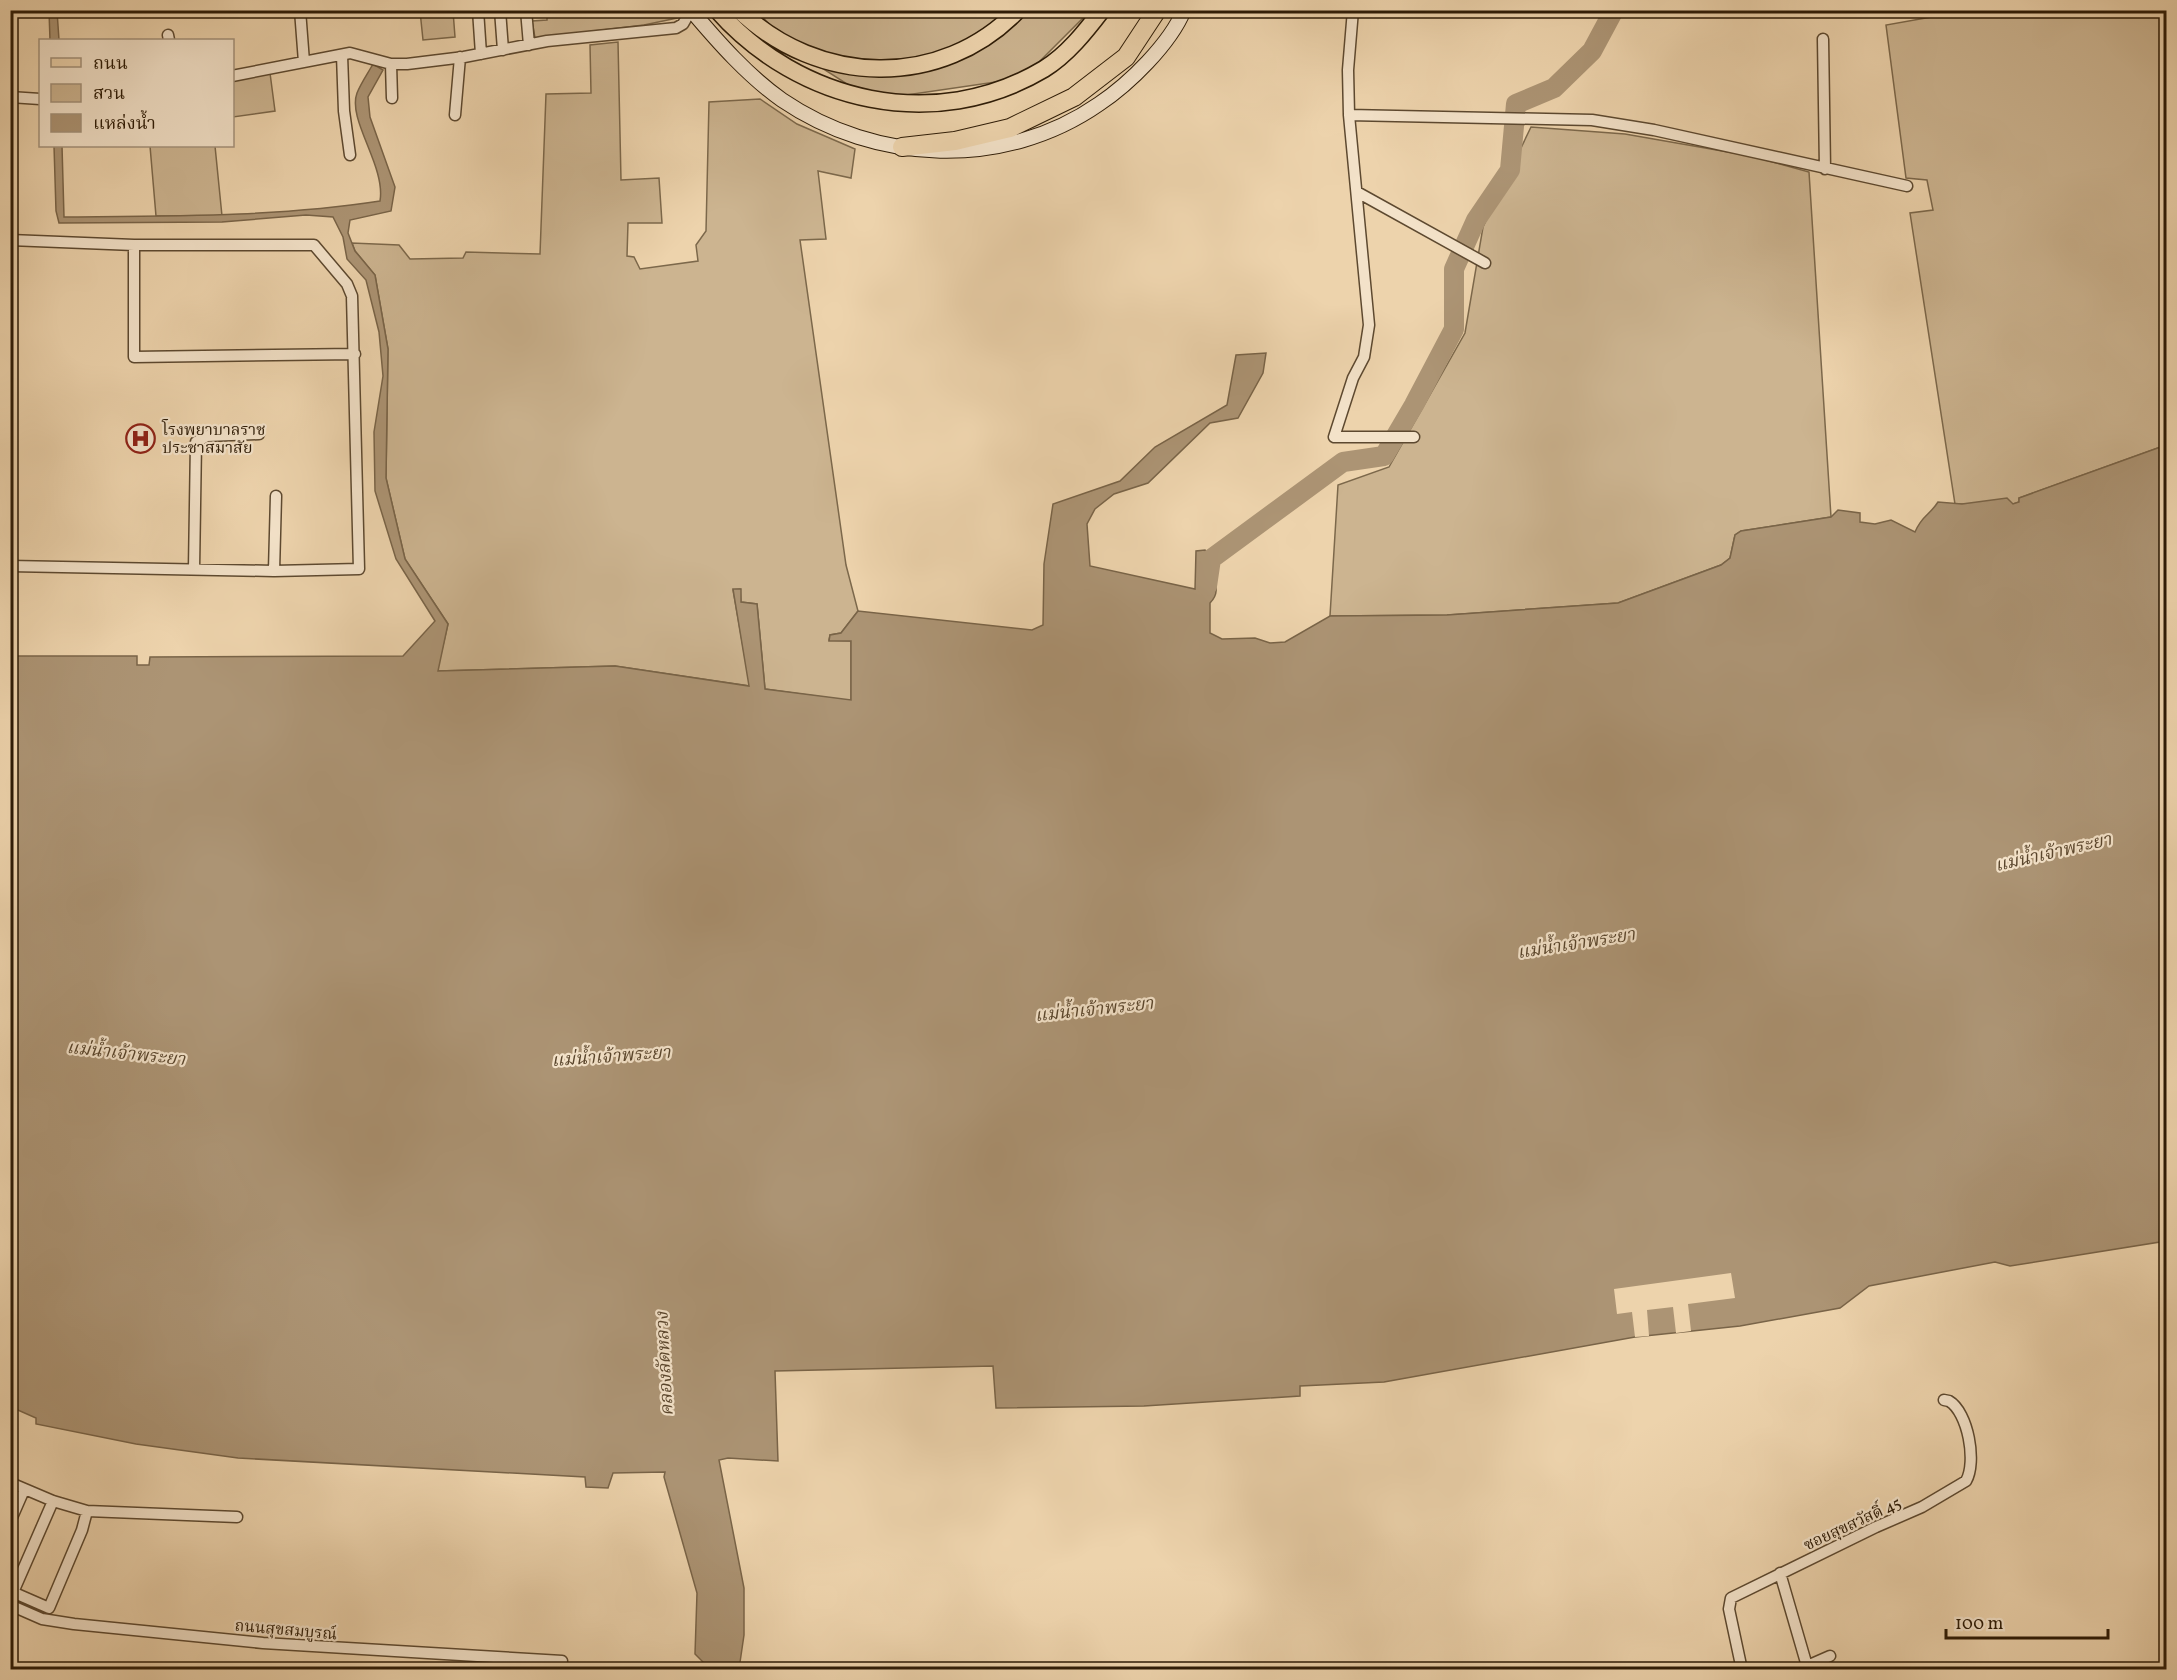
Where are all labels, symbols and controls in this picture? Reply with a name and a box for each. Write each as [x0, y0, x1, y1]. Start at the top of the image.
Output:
legend [39, 39, 234, 147]
text: ถนน [93, 52, 128, 77]
text: สวน [93, 82, 125, 107]
text: แหล่งน้ำ [93, 109, 156, 137]
place label: โรงพยาบาลราช ประชาสมาสัย [161, 419, 266, 460]
hospital icon: โรงพยาบาลราช ประชาสมาสัย [125, 422, 157, 454]
water label: แม่น้ำเจ้าพระยา [1992, 825, 2115, 879]
water label: แม่น้ำเจ้าพระยา [1515, 920, 1638, 966]
water label: แม่น้ำเจ้าพระยา [1033, 989, 1156, 1029]
water label: แม่น้ำเจ้าพระยา [65, 1033, 188, 1073]
water label: แม่น้ำเจ้าพระยา [551, 1038, 672, 1074]
water label: คลองลัดหลวง [650, 1310, 681, 1417]
street label: ซอยสุขสวัสดิ์ 45 [1800, 1491, 1905, 1557]
scale bar [1946, 1602, 2108, 1640]
text: 100 m [1955, 1612, 2004, 1637]
street label: ถนนสุขสมบูรณ์ [234, 1616, 338, 1646]

